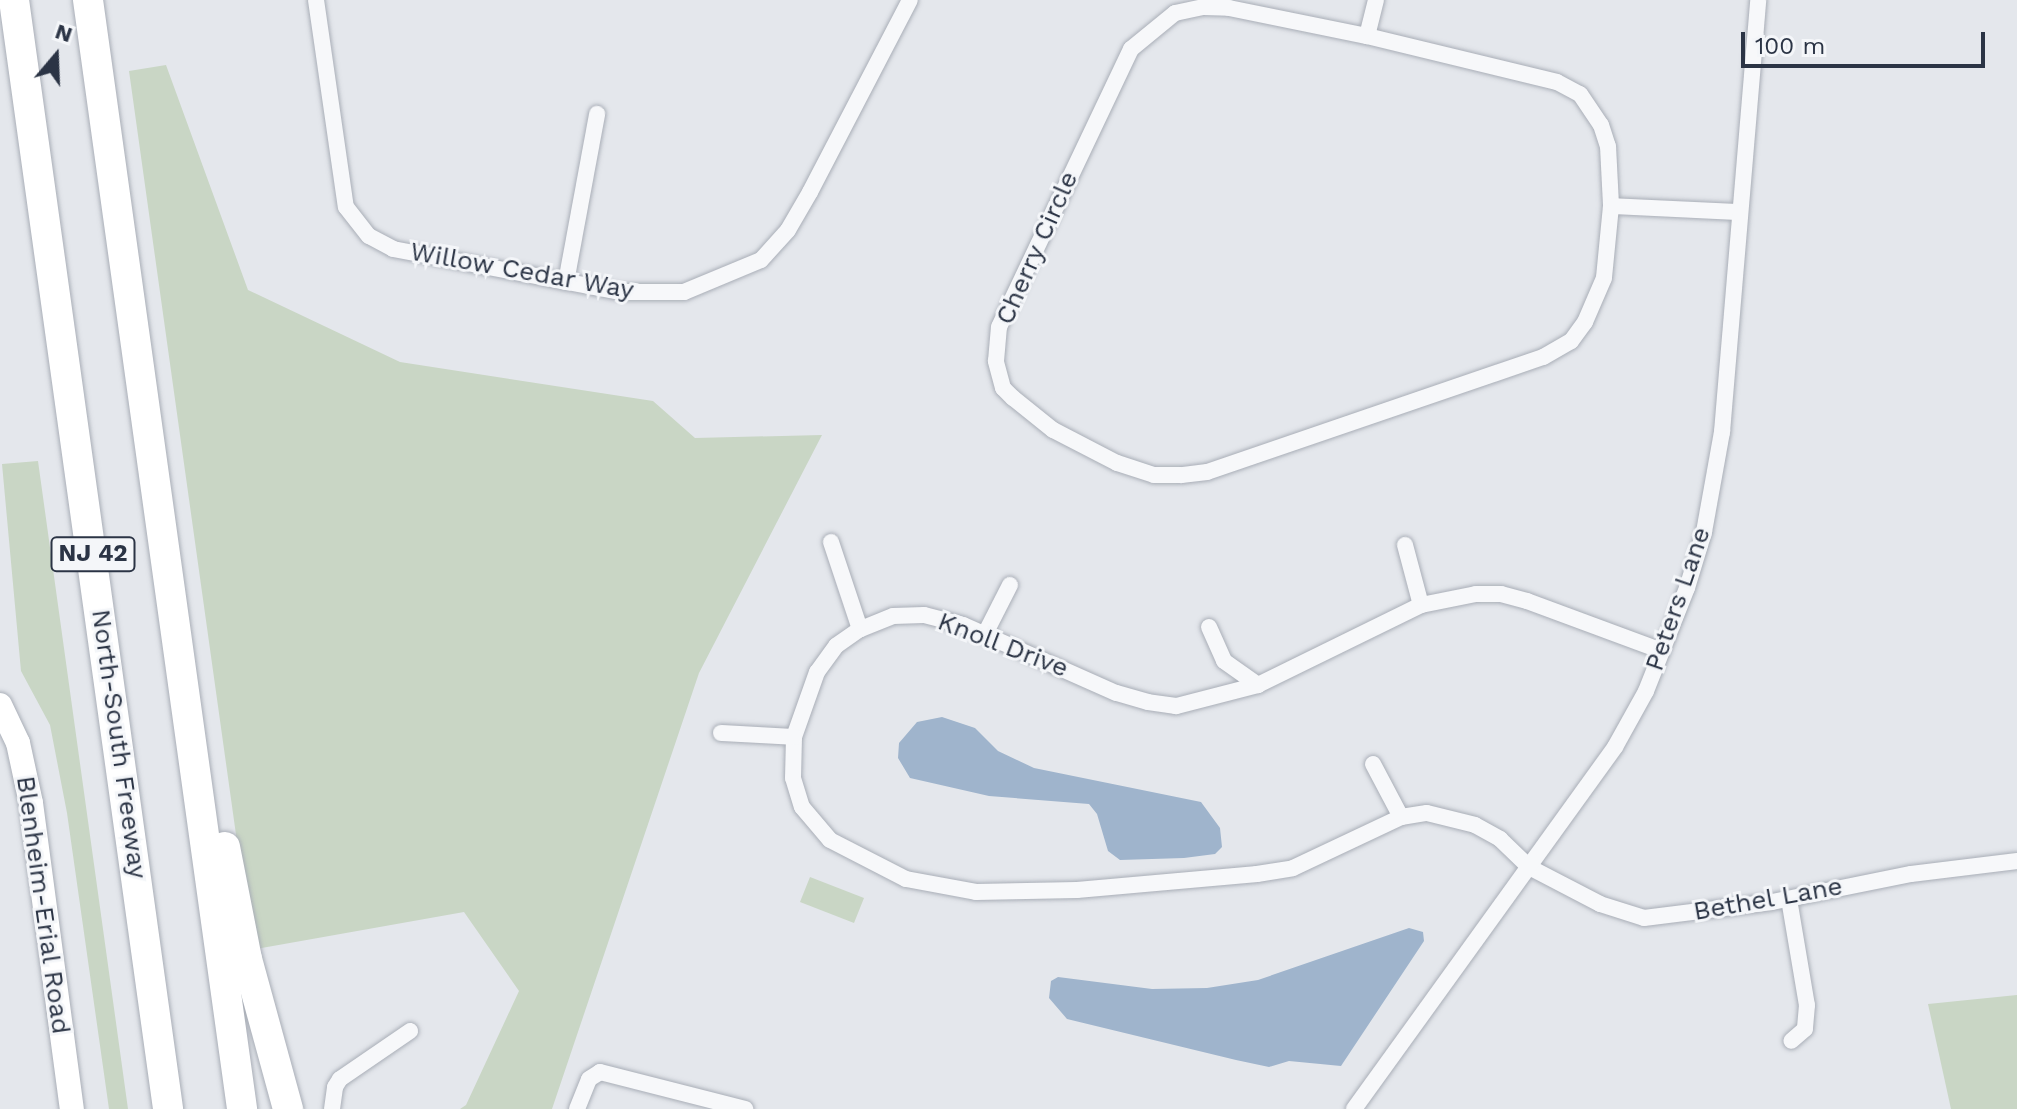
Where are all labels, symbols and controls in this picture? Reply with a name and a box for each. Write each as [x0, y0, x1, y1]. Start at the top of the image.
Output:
north arrow [16, 16, 96, 96]
scale bar [1745, 16, 1989, 66]
text: N [52, 18, 76, 47]
text: 100 m [1755, 32, 1825, 60]
street label: Cherry Circle [989, 166, 1085, 330]
street label: Willow Cedar Way [407, 236, 637, 306]
street label: Peters Lane [1639, 523, 1717, 675]
road number: NJ 42 [49, 534, 137, 574]
street label: Knoll Drive [933, 606, 1073, 684]
street label: North-South Freeway [85, 607, 153, 881]
street label: Blenheim-Erial Road [9, 774, 77, 1036]
street label: Bethel Lane [1691, 870, 1845, 928]

